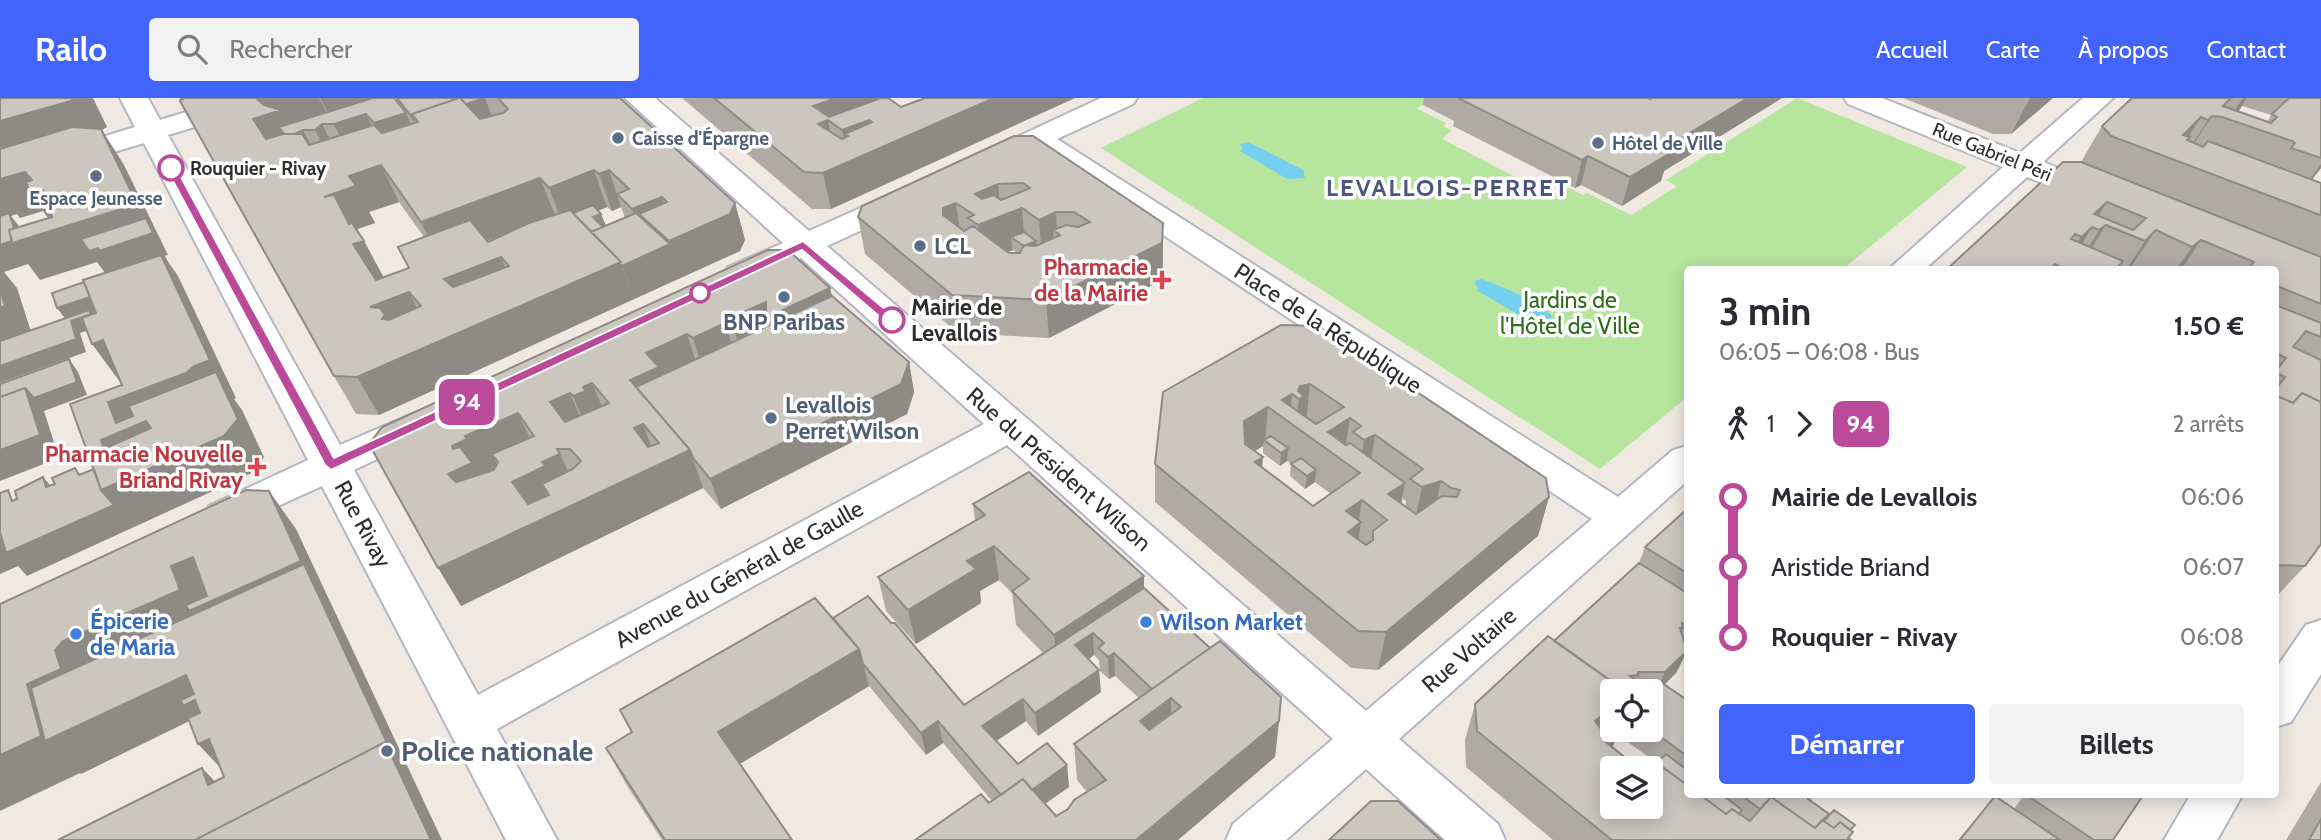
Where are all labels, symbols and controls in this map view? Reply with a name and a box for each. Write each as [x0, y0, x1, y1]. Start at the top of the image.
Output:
search box [149, 18, 639, 81]
text: Railo [35, 29, 107, 69]
icon: search [173, 30, 211, 68]
text: Rechercher [229, 33, 352, 65]
text: Accueil [1876, 35, 1948, 64]
text: Carte [1986, 35, 2040, 64]
text: À propos [2078, 35, 2169, 64]
text: Contact [2207, 35, 2286, 64]
street label: Rue Gabriel Péri [1929, 118, 2055, 186]
place label: Caisse d'Épargne [632, 126, 769, 150]
marker: Caisse d'Épargne [610, 130, 626, 146]
place label: Hôtel de Ville [1612, 132, 1723, 155]
marker: Hôtel de Ville [1590, 135, 1606, 151]
marker: Rouquier - Rivay [158, 155, 184, 181]
place label: Rouquier - Rivay [190, 157, 327, 180]
marker: Espace Jeunesse [88, 168, 104, 184]
district label: LEVALLOIS-PERRET [1326, 173, 1570, 202]
place label: Espace Jeunesse [29, 187, 163, 210]
place label: LCL [934, 232, 971, 260]
marker: LCL [912, 238, 928, 254]
place label: Pharmacie de la Mairie [1034, 253, 1148, 307]
street label: Place de la République [1229, 257, 1427, 399]
marker: Pharmacie de la Mairie [1154, 272, 1170, 288]
unlabelled marker [690, 283, 710, 303]
park label: Jardins de l'Hôtel de Ville [1500, 286, 1640, 340]
text: 3 min [1719, 288, 1811, 335]
marker: BNP Paribas [776, 289, 792, 305]
place label: Mairie de Levallois [911, 293, 1002, 347]
marker: Mairie de Levallois [879, 307, 905, 333]
place label: BNP Paribas [723, 308, 845, 336]
text: 1.50 € [2174, 310, 2244, 342]
text: 06:05 – 06:08 · Bus [1719, 338, 1919, 366]
line badge: 94 [435, 379, 498, 425]
street label: Rue du Président Wilson [961, 381, 1157, 557]
text: 94 [453, 387, 481, 416]
place label: Levallois Perret Wilson [785, 391, 919, 445]
icon: walk [1719, 405, 1757, 443]
icon: forward [1785, 405, 1823, 443]
text: 94 [1847, 409, 1875, 438]
marker: Levallois Perret Wilson [763, 410, 779, 426]
text: 1 [1767, 410, 1775, 438]
text: 2 arrêts [2172, 410, 2244, 438]
place label: Pharmacie Nouvelle Briand Rivay [45, 440, 244, 494]
marker: Pharmacie Nouvelle Briand Rivay [249, 459, 265, 475]
street label: Rue Rivay [328, 476, 398, 573]
text: Mairie de Levallois [1771, 481, 1977, 513]
text: 06:06 [2181, 483, 2244, 511]
street label: Avenue du Général de Gaulle [610, 494, 868, 654]
text: Aristide Briand [1771, 551, 1930, 583]
text: 06:07 [2183, 553, 2244, 581]
street label: Rue Voltaire [1416, 601, 1522, 698]
place label: Épicerie de Maria [90, 607, 176, 661]
place label: Wilson Market [1160, 608, 1303, 636]
marker: Wilson Market [1138, 614, 1154, 630]
text: Rouquier - Rivay [1771, 621, 1957, 653]
text: 06:08 [2180, 623, 2244, 651]
marker: Épicerie de Maria [68, 626, 84, 642]
map controls [1600, 679, 1663, 819]
button: locate [1600, 679, 1663, 742]
button: Démarrer [1719, 704, 1975, 784]
button: Billets [1989, 704, 2244, 784]
place label: Police nationale [401, 734, 593, 768]
marker: Police nationale [379, 743, 395, 759]
button: layers [1600, 756, 1663, 819]

